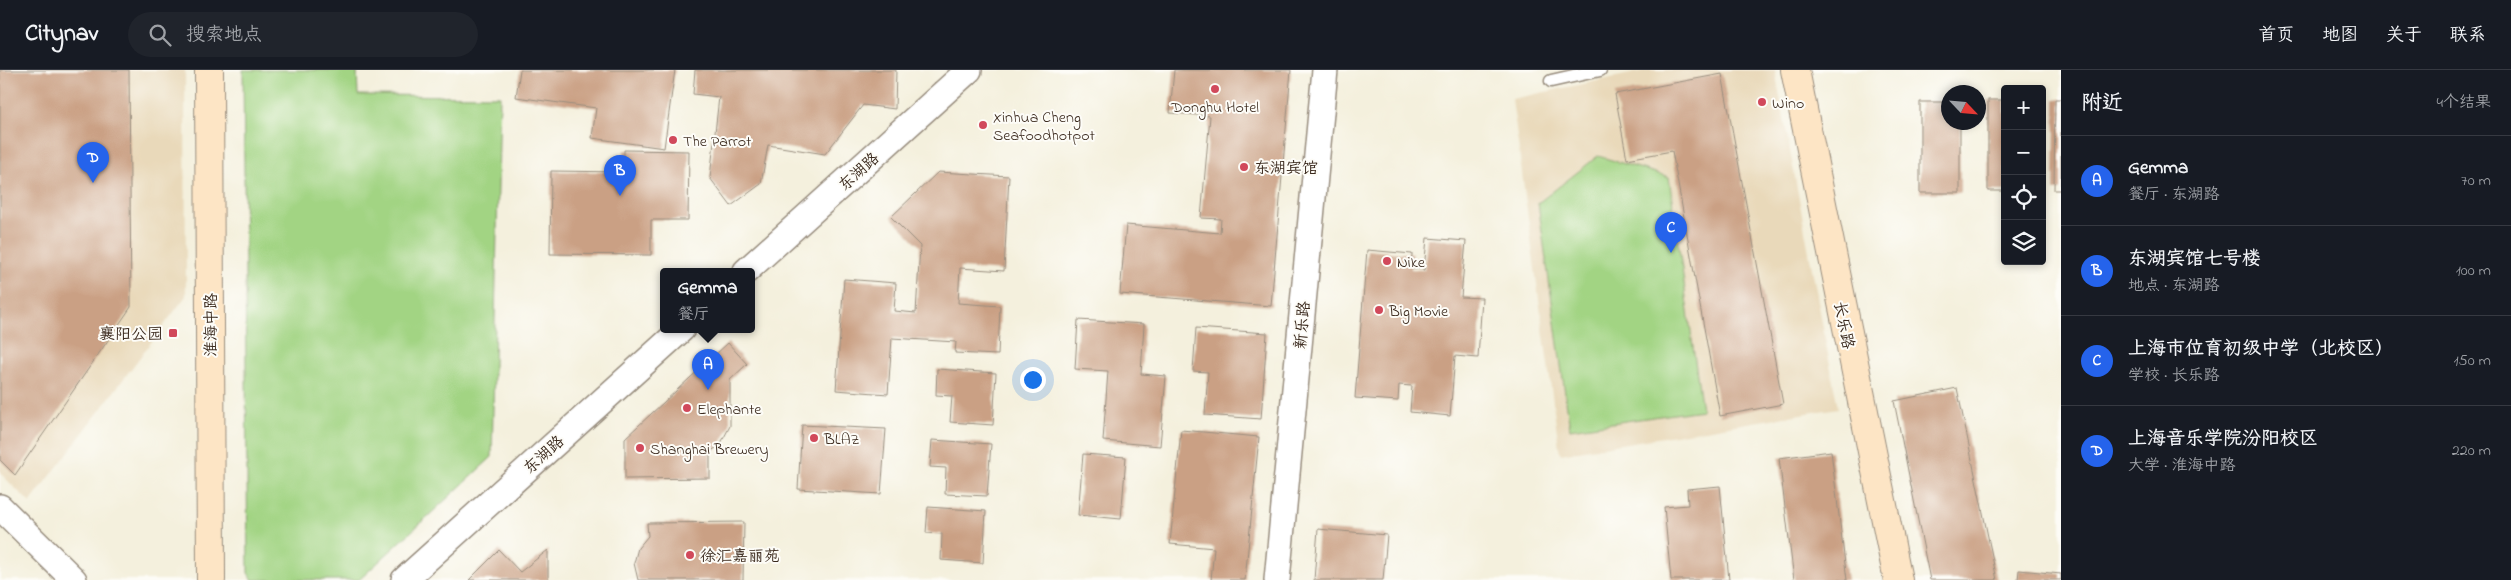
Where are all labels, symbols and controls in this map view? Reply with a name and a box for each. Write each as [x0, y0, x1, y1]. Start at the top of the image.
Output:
search box [128, 12, 478, 57]
text: Citynav [25, 17, 98, 52]
icon: search [146, 21, 174, 49]
text: 搜索地点 [186, 22, 262, 49]
text: 首页 [2258, 23, 2294, 49]
text: 地图 [2322, 23, 2358, 49]
text: 关于 [2386, 23, 2422, 49]
text: 联系 [2450, 23, 2486, 49]
marker: Donghu Hotel [1209, 83, 1221, 95]
north arrow [1941, 85, 1986, 130]
map controls [2001, 85, 2046, 265]
button: + [2001, 85, 2046, 130]
text: 附近 [2081, 89, 2123, 119]
text: 4个结果 [2436, 91, 2491, 115]
place label: Wino [1772, 92, 1804, 116]
place label: Donghu Hotel [1170, 96, 1259, 120]
marker: Wino [1756, 96, 1768, 108]
place label: Xinhua Cheng Seafoodhotpot [993, 106, 1095, 148]
marker: Xinhua Cheng Seafoodhotpot [977, 119, 989, 131]
place label: The Parrot [683, 130, 752, 154]
button: − [2001, 130, 2046, 175]
marker: The Parrot [667, 134, 679, 146]
pin: D [77, 142, 109, 183]
street label: 东湖路 [833, 148, 885, 197]
pin: B [604, 155, 636, 196]
text: Gemma [2128, 155, 2188, 182]
place label: 东湖宾馆 [1254, 157, 1318, 181]
marker: 东湖宾馆 [1238, 161, 1250, 173]
text: A [2092, 169, 2102, 193]
text: 70 m [2461, 169, 2491, 193]
button: locate [2001, 175, 2046, 220]
text: 餐厅 · 东湖路 [2128, 183, 2219, 207]
pin: C [1655, 212, 1687, 253]
button: layers [2001, 220, 2046, 265]
text: 东湖宾馆七号楼 [2128, 246, 2261, 273]
place label: Nike [1397, 251, 1426, 275]
marker: Nike [1381, 255, 1393, 267]
text: B [2092, 259, 2102, 283]
text: 100 m [2456, 259, 2491, 283]
popup [660, 268, 755, 333]
text: 地点 · 东湖路 [2128, 274, 2219, 298]
text: Gemma [677, 275, 738, 302]
street label: 淮海中路 [200, 293, 224, 357]
street label: 新乐路 [1289, 300, 1317, 350]
place label: Big Movie [1388, 300, 1449, 324]
street label: 长乐路 [1827, 300, 1859, 351]
text: 餐厅 [677, 303, 709, 327]
marker: Big Movie [1373, 304, 1385, 316]
place label: 襄阳公园 [99, 323, 163, 347]
marker: 襄阳公园 [167, 327, 179, 339]
text: 上海市位育初级中学（北校区） [2128, 336, 2394, 363]
pin: A [692, 349, 724, 390]
text: C [2093, 349, 2101, 373]
text: 150 m [2453, 349, 2491, 373]
text: 学校 · 长乐路 [2128, 364, 2219, 388]
your location [1020, 367, 1046, 393]
place label: Elephante [697, 398, 762, 422]
marker: Elephante [681, 402, 693, 414]
text: 上海音乐学院汾阳校区 [2128, 426, 2318, 453]
place label: BLAZ [823, 428, 860, 452]
street label: 东湖路 [518, 431, 570, 480]
marker: BLAZ [808, 432, 820, 444]
place label: Shanghai Brewery [650, 438, 769, 462]
text: D [2091, 439, 2103, 463]
text: 220 m [2452, 439, 2491, 463]
marker: Shanghai Brewery [634, 442, 646, 454]
text: 大学 · 淮海中路 [2128, 454, 2235, 478]
place label: 徐汇嘉丽苑 [700, 545, 780, 569]
marker: 徐汇嘉丽苑 [684, 549, 696, 561]

